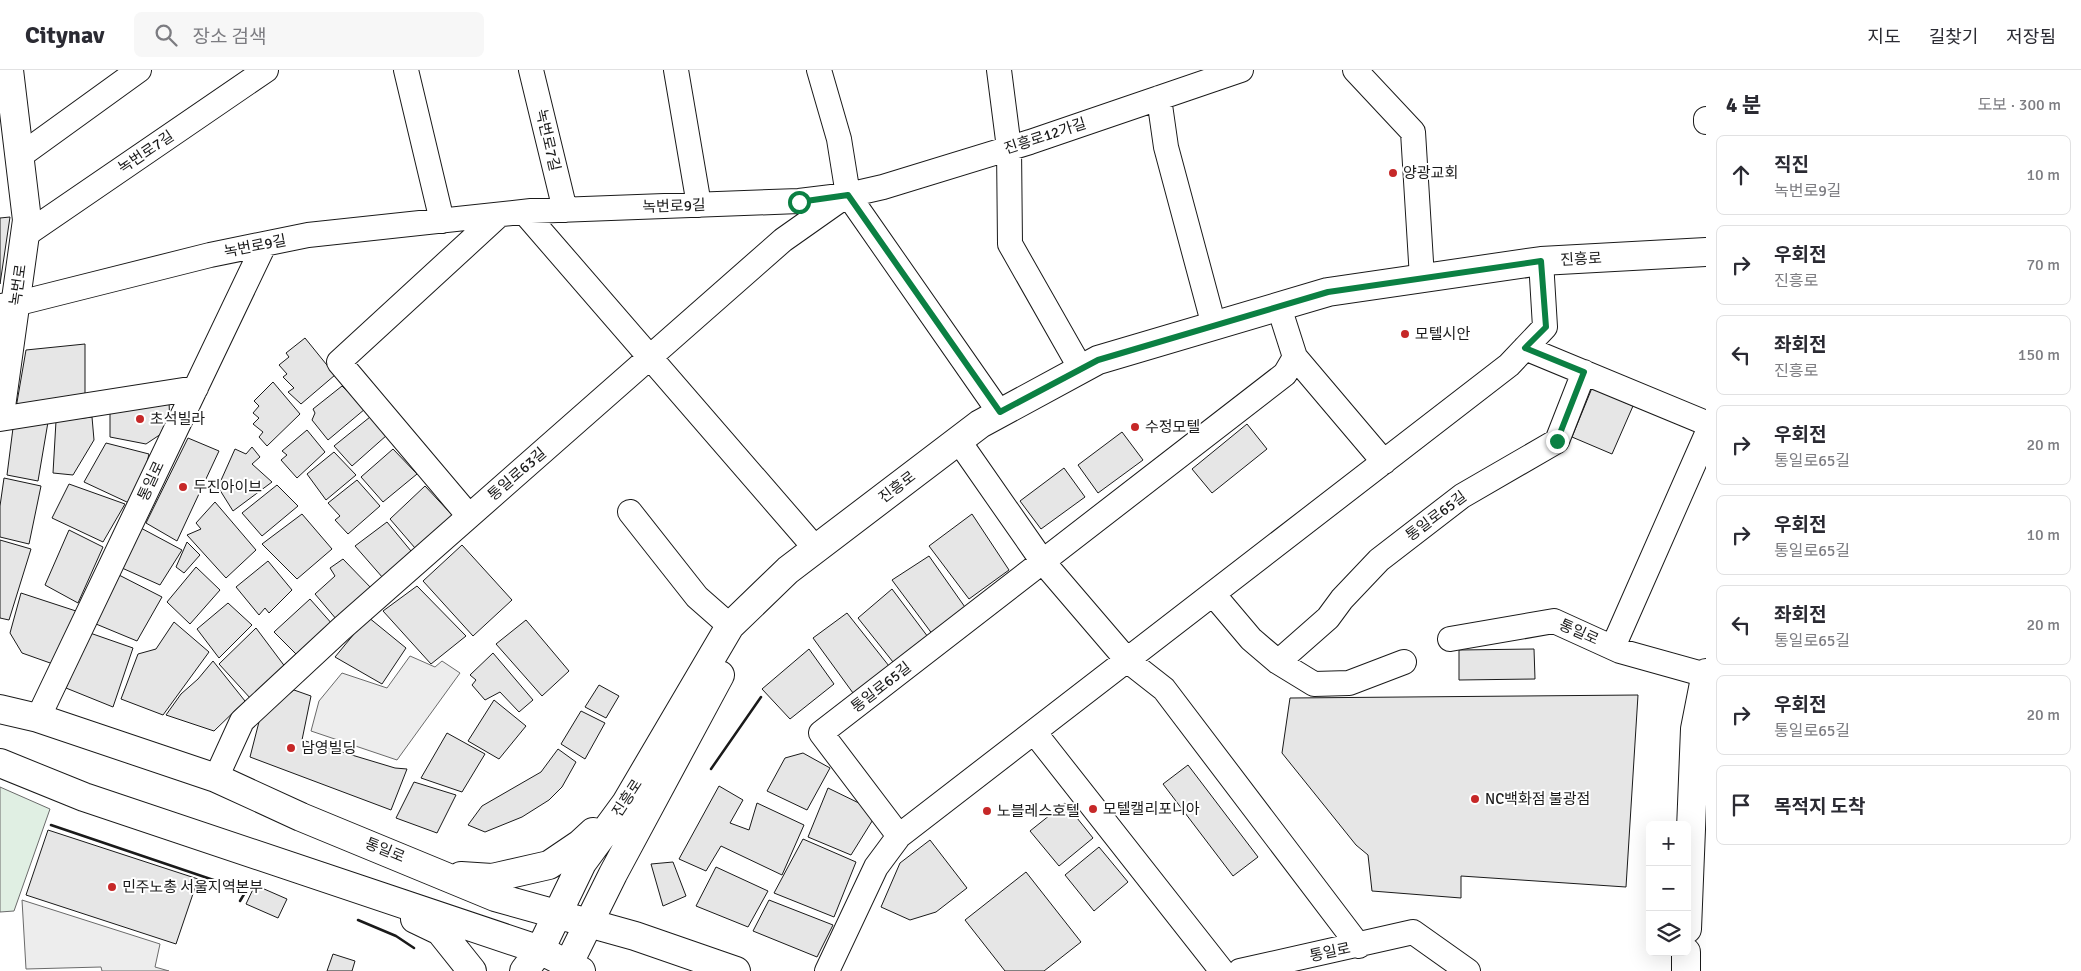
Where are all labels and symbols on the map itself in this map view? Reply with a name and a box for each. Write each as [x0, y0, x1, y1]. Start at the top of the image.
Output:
street label: 녹번로7길 [532, 107, 564, 173]
street label: 진흥로12가길 [1002, 114, 1088, 158]
street label: 녹번로7길 [115, 127, 177, 177]
place label: 양광교회 [1403, 164, 1458, 182]
marker: 양광교회 [1387, 167, 1399, 179]
route start [788, 191, 811, 214]
street label: 녹번로9길 [642, 196, 706, 216]
street label: 녹번로9길 [222, 231, 288, 261]
street label: 진흥로 [1560, 249, 1602, 269]
street label: 녹번로 [6, 263, 30, 307]
place label: 모텔시안 [1415, 325, 1470, 343]
marker: 모텔시안 [1399, 328, 1411, 340]
place label: 초석빌라 [150, 410, 205, 428]
marker: 초석빌라 [134, 413, 146, 425]
place label: 수정모텔 [1145, 418, 1200, 436]
marker: 수정모텔 [1129, 421, 1141, 433]
route end [1546, 430, 1569, 453]
street label: 통일로63길 [484, 444, 550, 504]
street label: 통일로 [134, 458, 168, 504]
street label: 진흥로 [875, 467, 919, 507]
place label: 두진아이브 [193, 478, 262, 496]
marker: 두진아이브 [177, 481, 189, 493]
street label: 통일로65길 [1402, 487, 1470, 545]
street label: 통일로 [1556, 615, 1602, 649]
street label: 통일로65길 [847, 658, 915, 716]
place label: 남영빌딩 [301, 739, 356, 757]
marker: 남영빌딩 [285, 742, 297, 754]
street label: 진흥로 [608, 776, 646, 820]
place label: NC백화점 불광점 [1485, 790, 1590, 808]
marker: NC백화점 불광점 [1469, 793, 1481, 805]
place label: 모텔캘리포니아 [1103, 800, 1200, 818]
place label: 노블레스호텔 [997, 802, 1080, 820]
marker: 모텔캘리포니아 [1087, 803, 1099, 815]
marker: 노블레스호텔 [981, 805, 993, 817]
street label: 통일로 [362, 834, 408, 866]
place label: 민주노총 서울지역본부 [122, 878, 263, 896]
marker: 민주노총 서울지역본부 [106, 881, 118, 893]
street label: 통일로 [1308, 939, 1352, 965]

